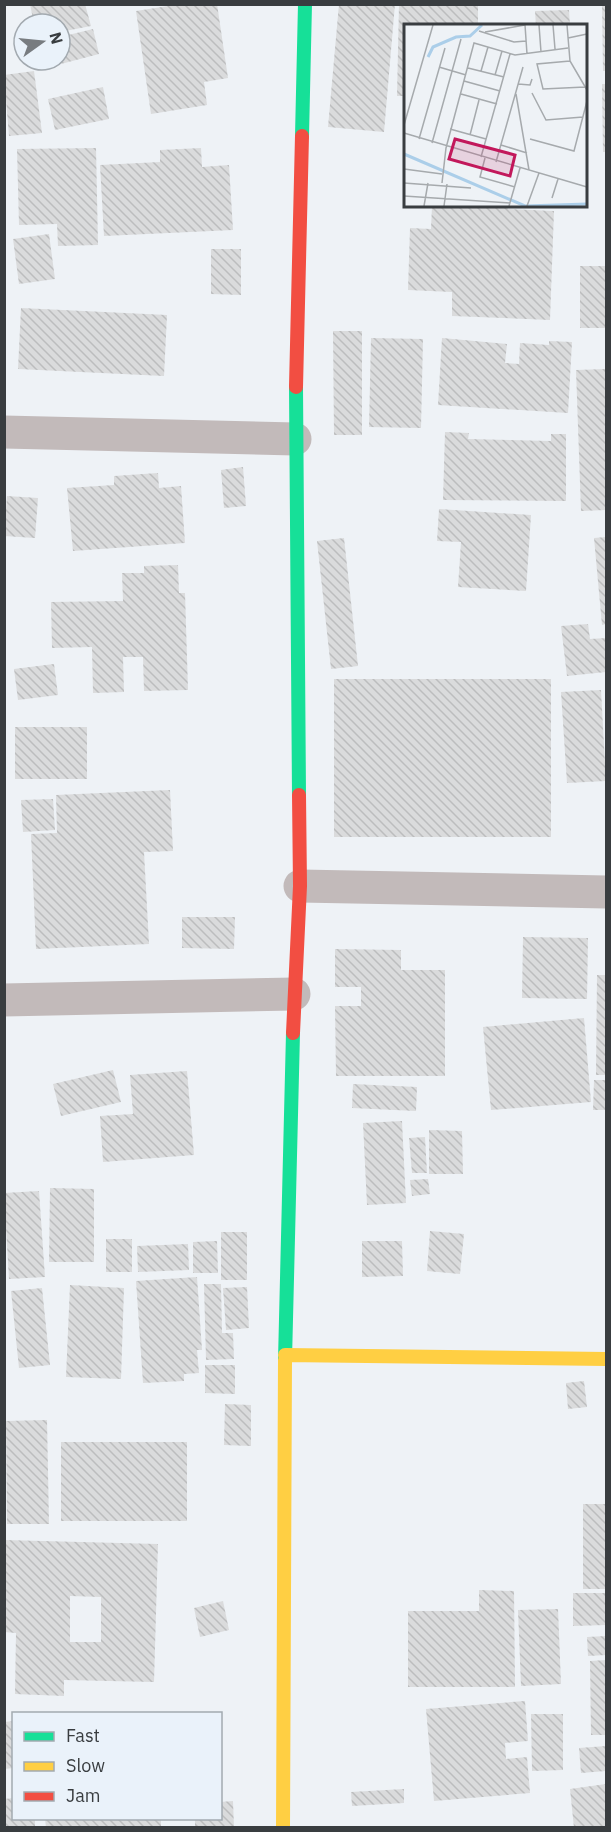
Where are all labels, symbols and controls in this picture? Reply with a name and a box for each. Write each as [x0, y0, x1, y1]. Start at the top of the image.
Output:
north arrow [12, 12, 72, 72]
inset map [404, 24, 587, 207]
text: N [45, 30, 68, 46]
legend [12, 1712, 222, 1820]
text: Fast [66, 1724, 100, 1747]
text: Slow [66, 1754, 105, 1777]
text: Jam [66, 1784, 101, 1807]

